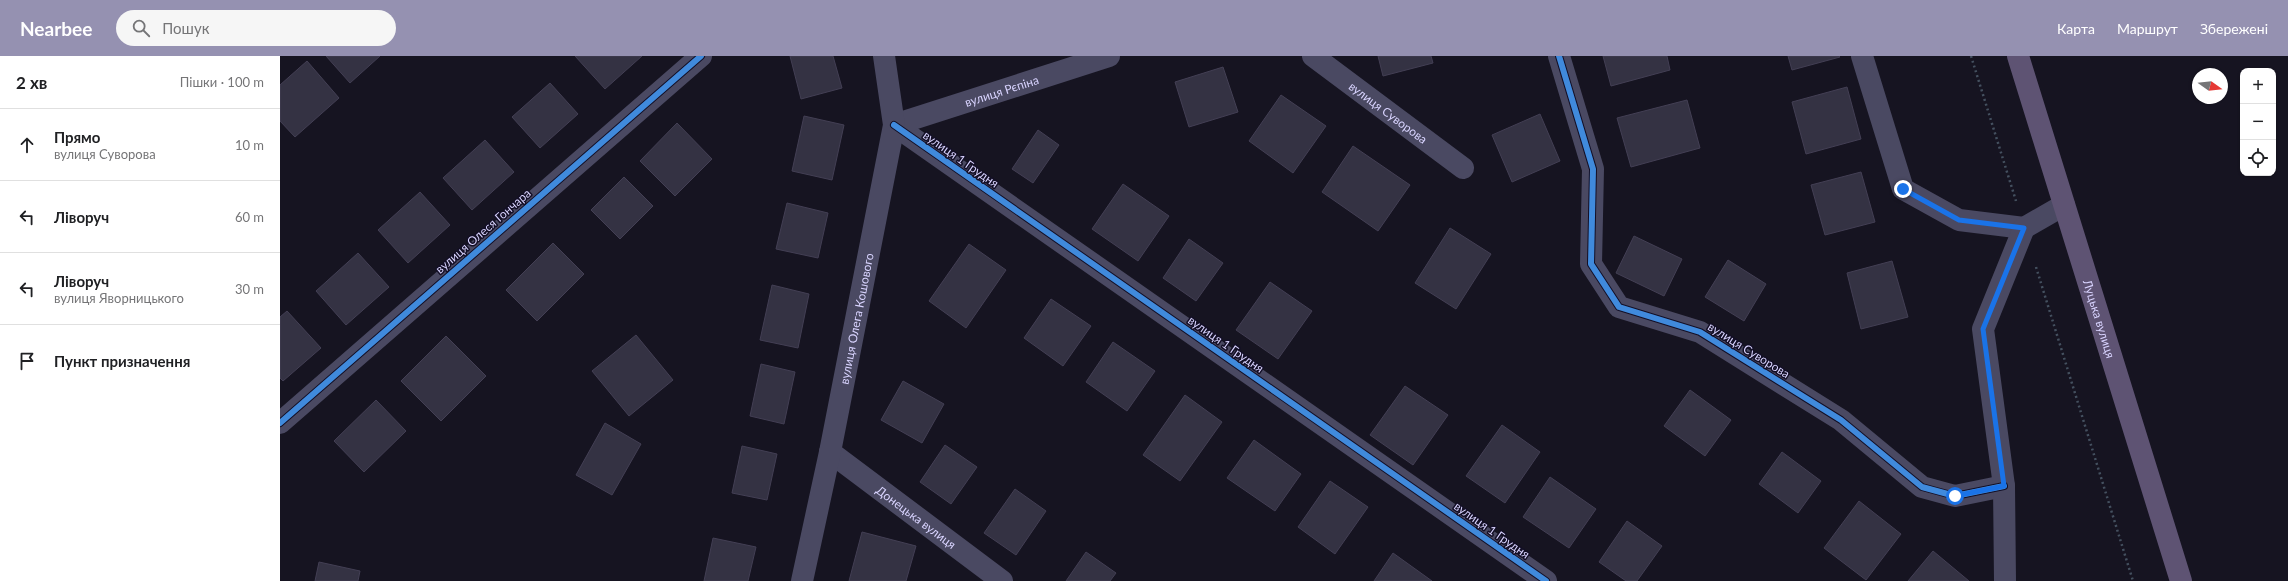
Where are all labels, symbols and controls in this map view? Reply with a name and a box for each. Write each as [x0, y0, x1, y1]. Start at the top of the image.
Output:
search box [116, 10, 396, 46]
text: Nearbee [20, 17, 92, 40]
icon: search [130, 17, 152, 39]
text: Пошук [162, 19, 209, 37]
text: Карта [2057, 20, 2095, 37]
text: Маршрут [2117, 20, 2178, 37]
text: Збережені [2200, 20, 2268, 37]
north arrow [2192, 68, 2228, 104]
map controls [2240, 68, 2276, 176]
button: + [2240, 68, 2276, 104]
text: 2 хв [16, 72, 47, 93]
street label: вулиця Рєпіна [963, 72, 1040, 109]
text: Пішки · 100 m [180, 74, 264, 90]
street label: вулиця Суворова [1346, 78, 1430, 146]
button: − [2240, 104, 2276, 140]
street label: вулиця 1 Грудня [920, 127, 1002, 191]
text: Прямо [54, 128, 100, 146]
icon: ahead [16, 134, 38, 156]
text: 10 m [235, 137, 264, 153]
button: locate [2240, 140, 2276, 176]
text: вулиця Суворова [54, 146, 156, 162]
route end [1894, 180, 1912, 198]
street label: вулиця Олеся Гончара [432, 185, 534, 277]
icon: left [16, 206, 38, 228]
text: Ліворуч [54, 208, 109, 226]
text: 60 m [235, 209, 264, 225]
street label: вулиця Олега Кошового [836, 251, 876, 385]
text: Ліворуч [54, 272, 109, 290]
street label: Луцька вулиця [2080, 276, 2119, 360]
icon: left [16, 278, 38, 300]
text: 30 m [235, 281, 264, 297]
text: вулиця Яворницького [54, 290, 184, 306]
street label: вулиця 1 Грудня [1185, 312, 1267, 376]
street label: вулиця Суворова [1705, 319, 1793, 381]
icon: arrive [16, 350, 38, 372]
text: Пункт призначення [54, 352, 190, 370]
street label: Донецька вулиця [874, 482, 959, 552]
route start [1946, 487, 1964, 505]
street label: вулиця 1 Грудня [1451, 498, 1533, 562]

